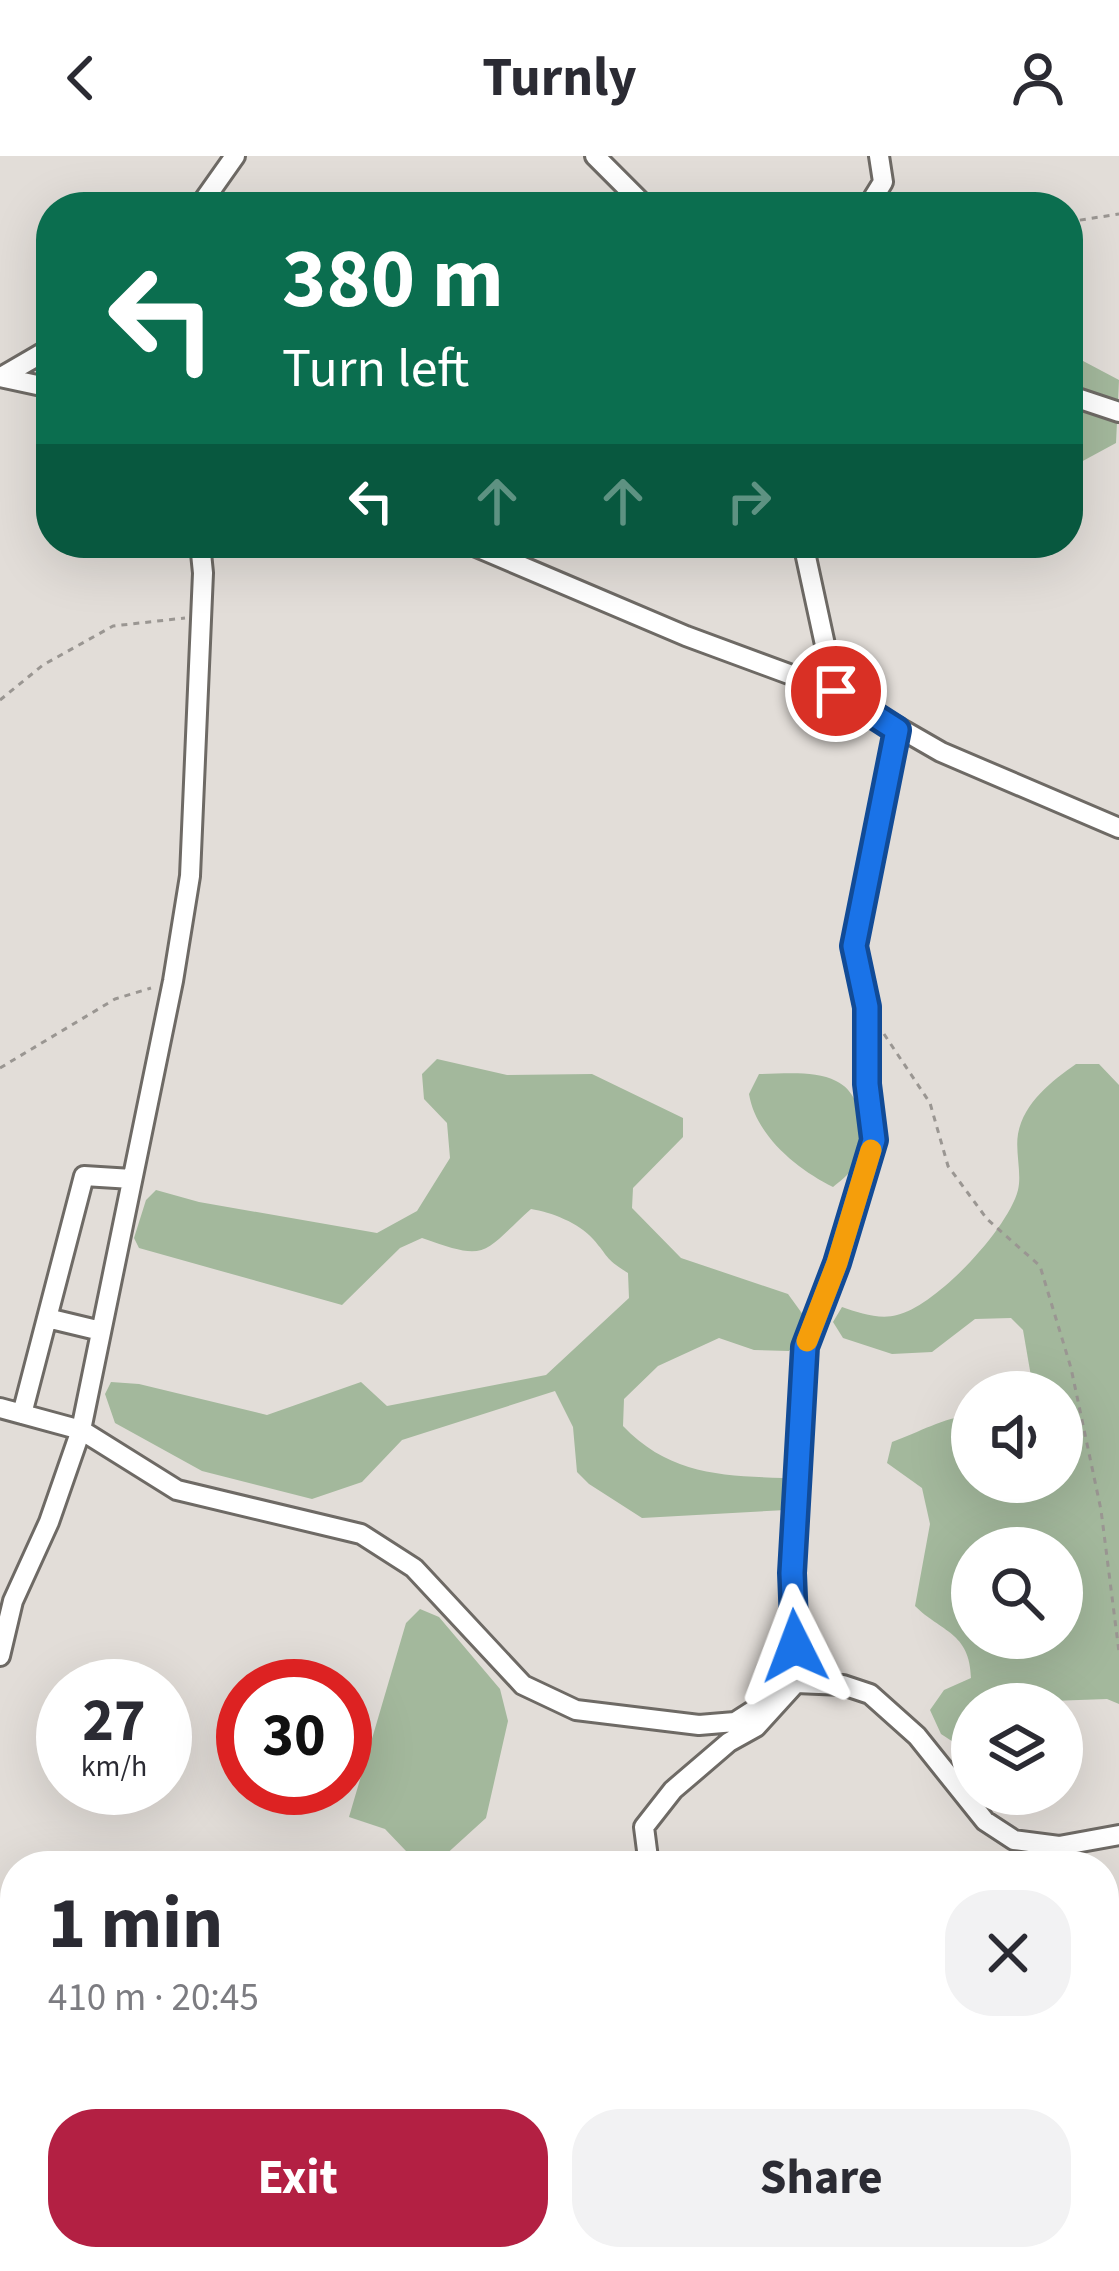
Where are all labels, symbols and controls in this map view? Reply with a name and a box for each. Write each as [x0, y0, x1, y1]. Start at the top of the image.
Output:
text: Turnly [482, 40, 637, 117]
icon: back [48, 45, 114, 111]
icon: person [1005, 45, 1071, 111]
text: 380 m [282, 220, 504, 340]
icon: left [84, 240, 240, 396]
text: Turn left [282, 331, 469, 408]
icon: left [338, 468, 404, 534]
icon: ahead [464, 468, 530, 534]
icon: ahead [590, 468, 656, 534]
icon: right [716, 468, 782, 534]
pin [785, 640, 887, 742]
icon: arrive [803, 658, 869, 724]
map controls [951, 1371, 1083, 1815]
button: sound [951, 1371, 1083, 1503]
button: search [951, 1527, 1083, 1659]
position arrow [732, 1583, 858, 1709]
speed limit sign: 30 [216, 1659, 372, 1815]
text: 27 [82, 1679, 146, 1764]
button: layers [951, 1683, 1083, 1815]
text: km/h [81, 1745, 147, 1788]
text: 1 min [48, 1873, 223, 1976]
button: close [945, 1890, 1071, 2016]
text: 410 m · 20:45 [48, 1970, 259, 2026]
button: Exit [48, 2109, 548, 2247]
button: Share [572, 2109, 1071, 2247]

